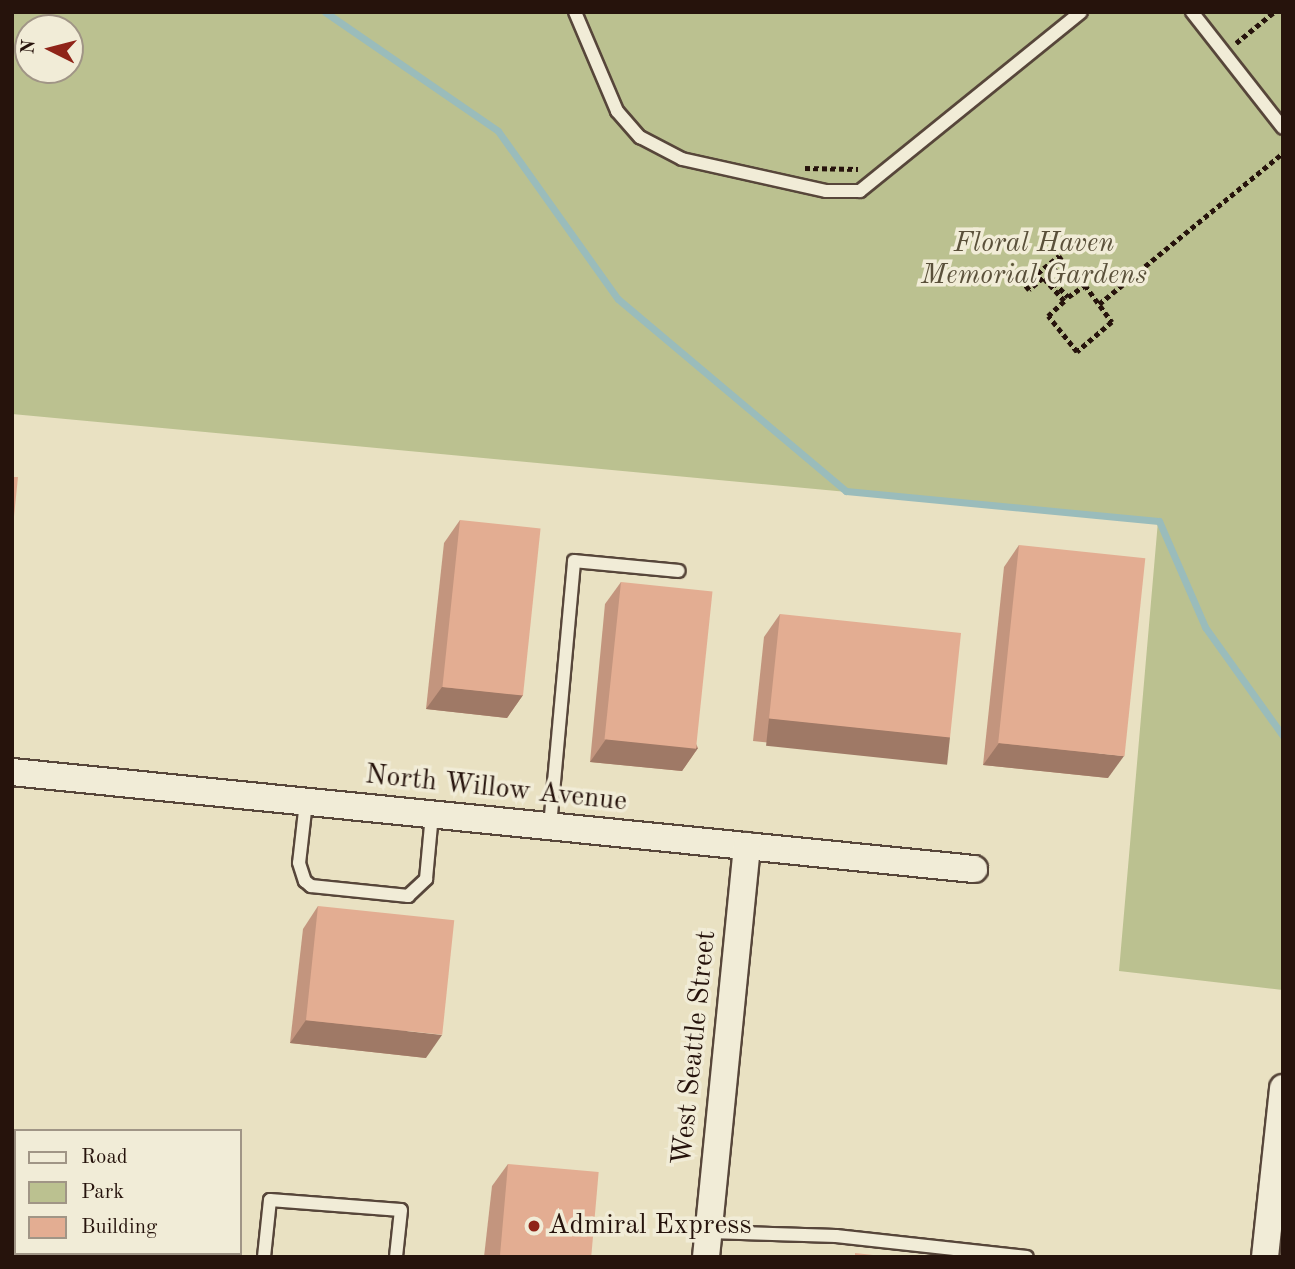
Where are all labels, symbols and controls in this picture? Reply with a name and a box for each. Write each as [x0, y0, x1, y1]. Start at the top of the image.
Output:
north arrow [14, 14, 84, 84]
text: N [19, 39, 40, 55]
park label: Floral Haven Memorial Gardens [921, 227, 1147, 293]
street label: North Willow Avenue [363, 759, 629, 819]
street label: West Seattle Street [666, 929, 724, 1167]
legend [14, 1129, 242, 1255]
text: Road [81, 1147, 128, 1168]
text: Park [81, 1182, 124, 1203]
place label: Admiral Express [548, 1209, 752, 1243]
text: Building [81, 1217, 157, 1238]
marker: Admiral Express [526, 1218, 542, 1234]

